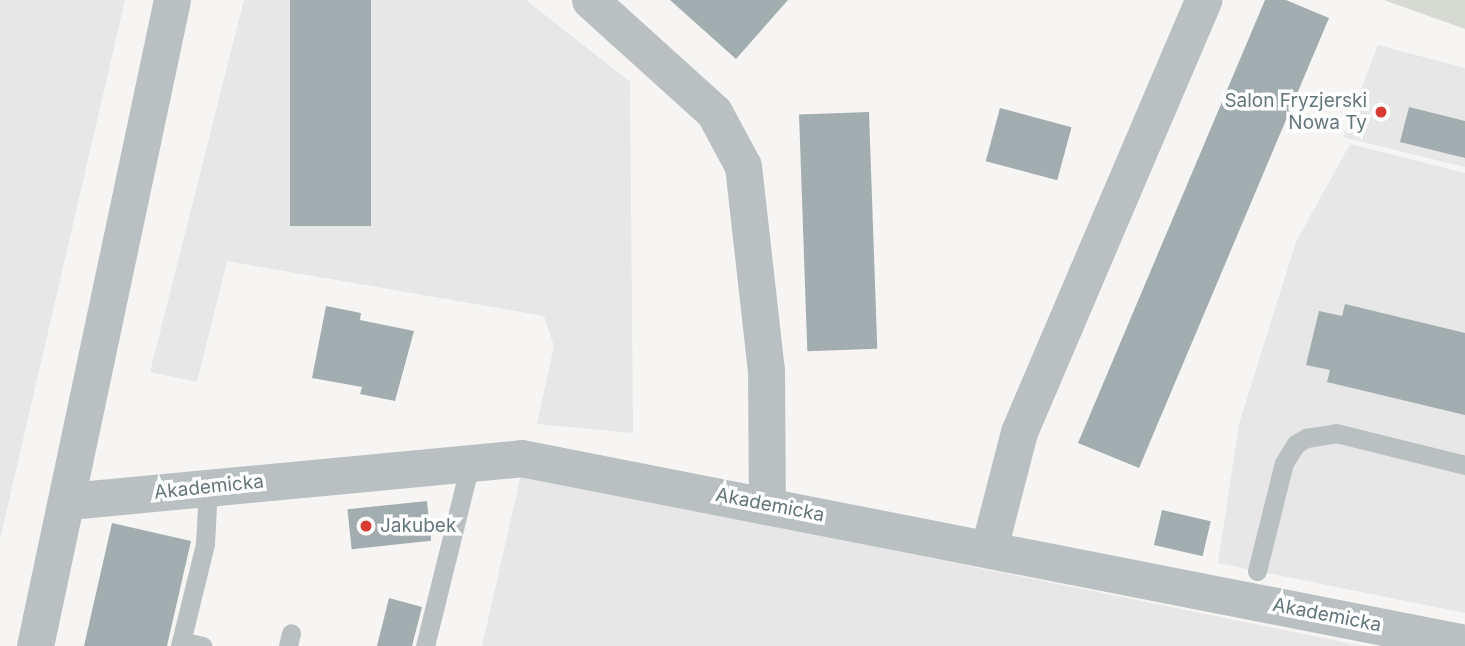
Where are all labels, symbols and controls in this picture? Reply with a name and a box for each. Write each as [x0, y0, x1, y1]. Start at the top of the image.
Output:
place label: Salon Fryzjerski Nowa Ty [1224, 90, 1367, 134]
marker: Salon Fryzjerski Nowa Ty [1373, 104, 1389, 120]
street label: Akademicka [153, 470, 265, 504]
street label: Akademicka [714, 483, 826, 527]
place label: Jakubek [380, 515, 456, 537]
marker: Jakubek [358, 518, 374, 534]
street label: Akademicka [1271, 593, 1383, 637]

